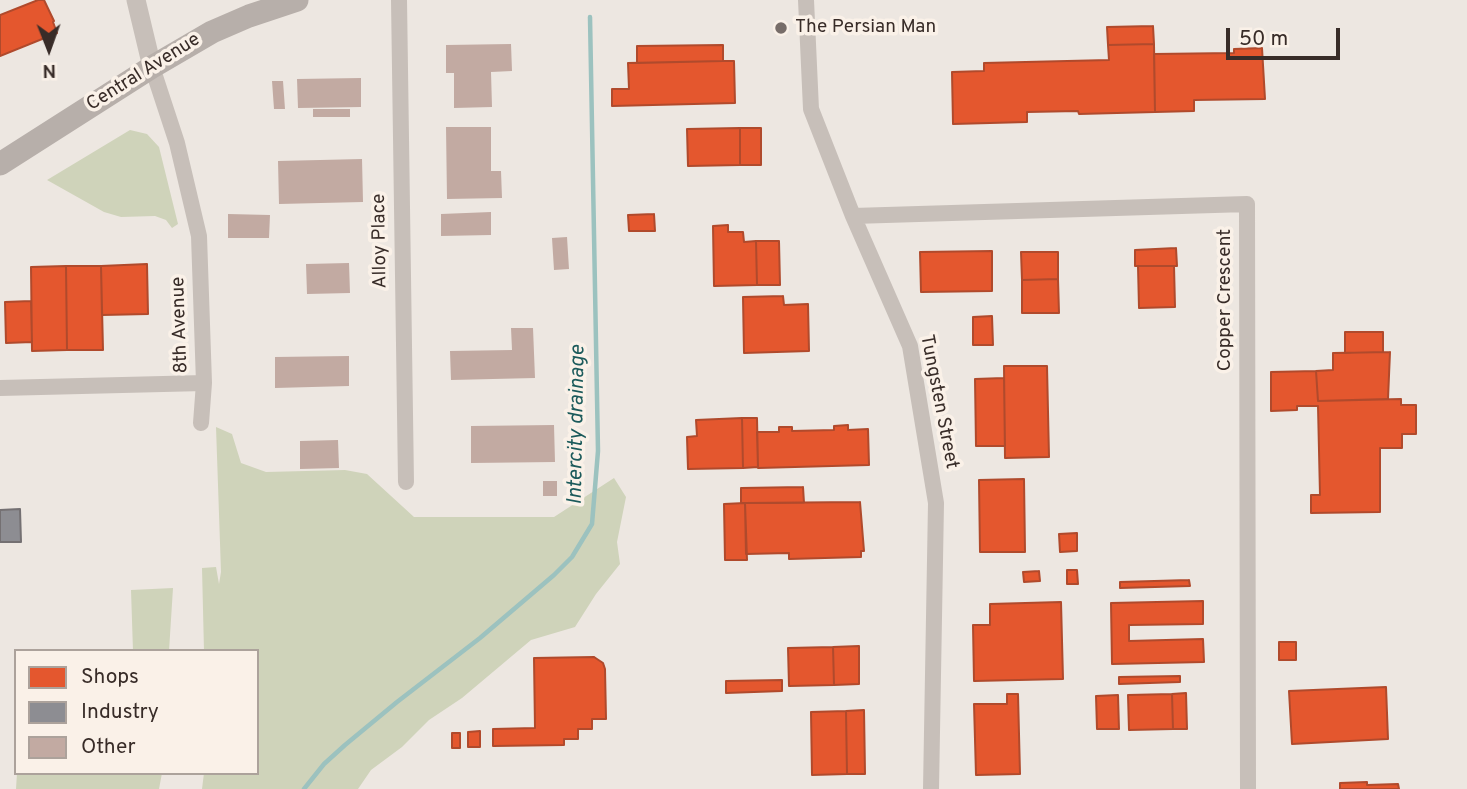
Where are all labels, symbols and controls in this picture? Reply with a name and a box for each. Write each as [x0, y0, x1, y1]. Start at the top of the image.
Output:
north arrow [14, 14, 84, 84]
scale bar [1229, 14, 1343, 58]
place label: The Persian Man [795, 17, 936, 39]
marker: The Persian Man [773, 20, 789, 36]
text: 50 m [1239, 26, 1288, 53]
street label: Central Avenue [83, 29, 205, 117]
text: N [42, 58, 56, 82]
street label: Alloy Place [369, 193, 393, 289]
street label: Copper Crescent [1215, 229, 1237, 371]
street label: 8th Avenue [168, 276, 194, 374]
street label: Tungsten Street [914, 333, 962, 471]
water label: Intercity drainage [564, 345, 592, 505]
legend [14, 649, 259, 775]
text: Shops [81, 664, 139, 691]
text: Industry [81, 699, 159, 726]
text: Other [81, 734, 136, 761]

